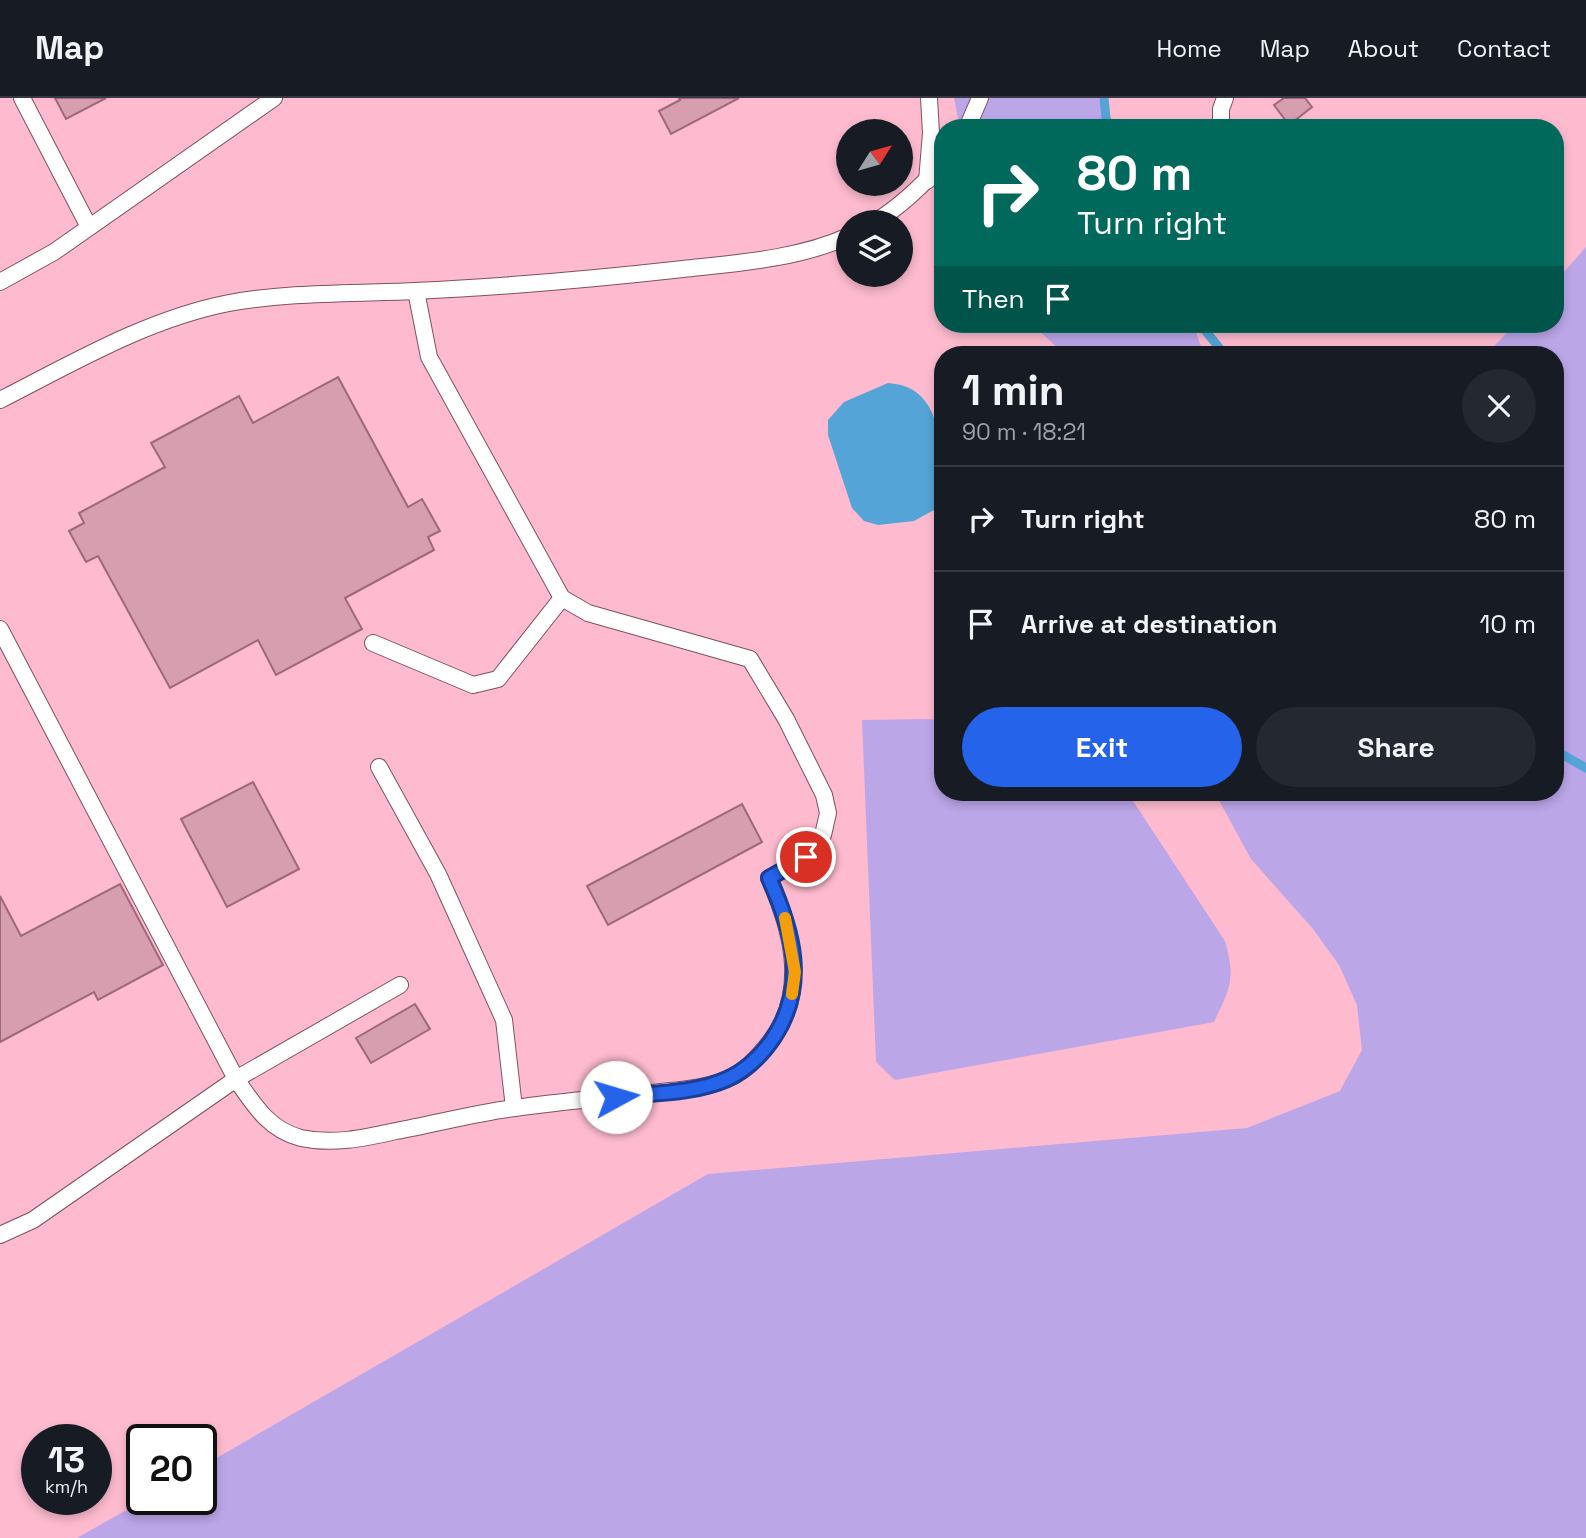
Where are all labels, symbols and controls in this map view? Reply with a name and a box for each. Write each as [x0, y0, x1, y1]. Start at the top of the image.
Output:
text: Map [35, 27, 104, 69]
text: Home [1156, 33, 1222, 64]
text: Map [1260, 33, 1310, 64]
text: About [1348, 33, 1419, 64]
text: Contact [1457, 33, 1551, 64]
north arrow [836, 119, 914, 196]
map controls [836, 119, 913, 287]
text: 80 m [1077, 142, 1192, 204]
icon: right [962, 147, 1053, 238]
text: Turn right [1077, 203, 1227, 243]
button: layers [836, 210, 913, 287]
icon: arrive [1039, 280, 1077, 318]
text: Then [962, 282, 1025, 316]
text: 1 min [962, 364, 1065, 417]
button: close [1462, 369, 1536, 443]
text: 90 m · 18:21 [962, 417, 1086, 447]
icon: right [962, 500, 1000, 538]
text: Turn right [1021, 502, 1145, 536]
text: 80 m [1474, 502, 1536, 536]
icon: arrive [962, 605, 1000, 643]
text: Arrive at destination [1021, 607, 1278, 641]
text: 10 m [1479, 607, 1536, 641]
button: Exit [962, 707, 1242, 787]
button: Share [1256, 707, 1536, 787]
pin [776, 827, 836, 887]
icon: arrive [787, 838, 825, 876]
position arrow [579, 1060, 653, 1134]
speed limit sign: 20 [126, 1424, 217, 1515]
text: 13 [48, 1438, 85, 1482]
text: km/h [45, 1475, 88, 1498]

